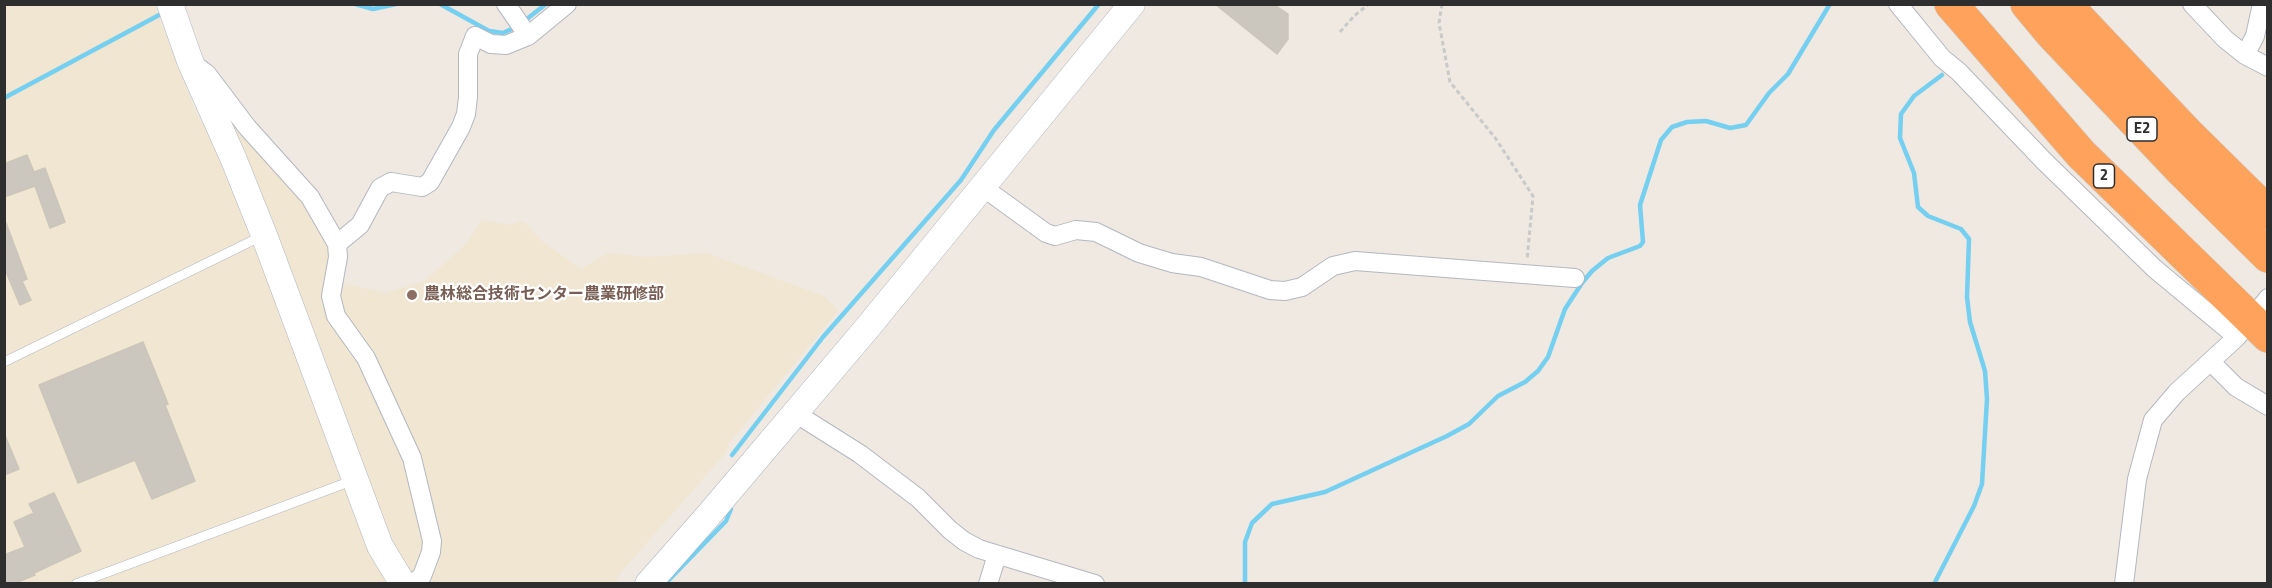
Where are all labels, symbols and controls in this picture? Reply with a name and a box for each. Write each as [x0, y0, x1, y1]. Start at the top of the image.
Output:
road number: E2 [2127, 117, 2157, 141]
road number: 2 [2094, 164, 2114, 188]
place label: 農林総合技術センター農業研修部 [424, 285, 664, 305]
marker: 農林総合技術センター農業研修部 [405, 288, 419, 302]

